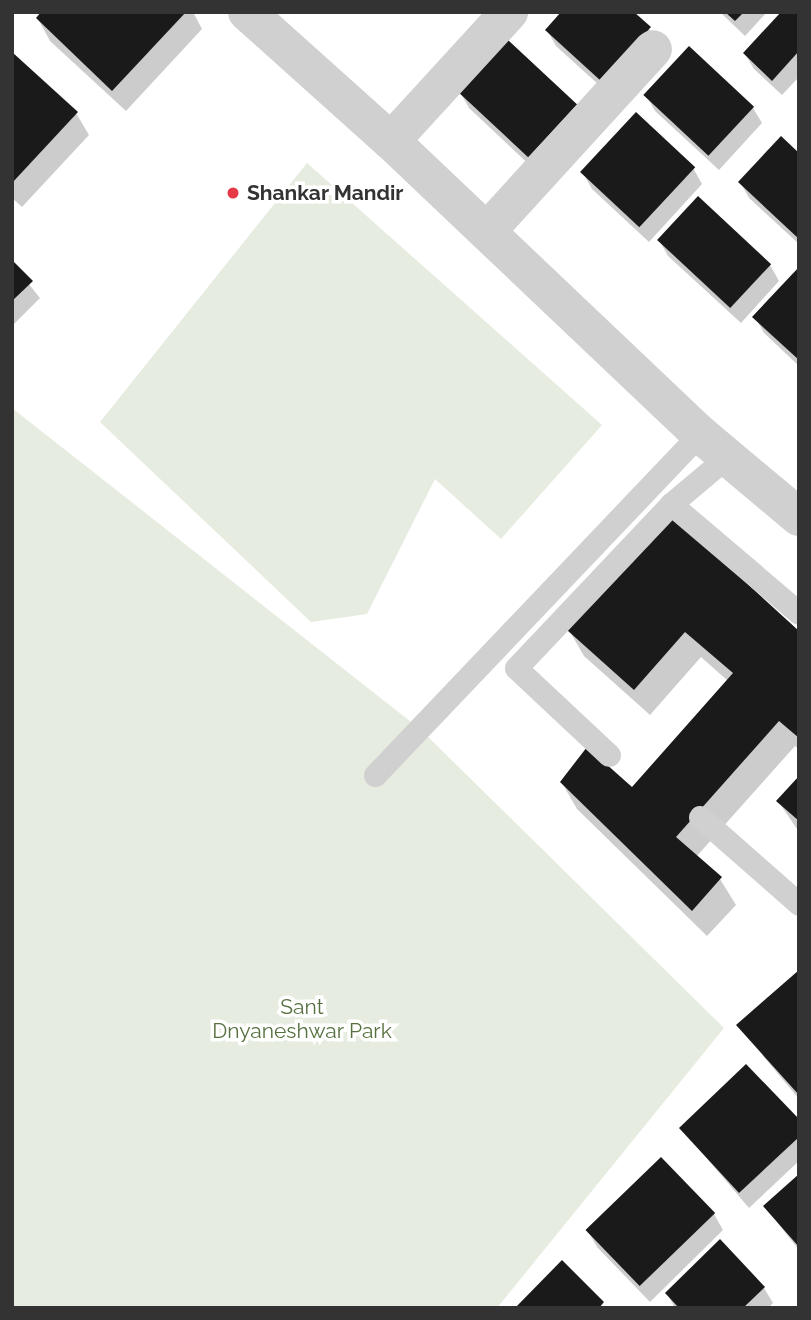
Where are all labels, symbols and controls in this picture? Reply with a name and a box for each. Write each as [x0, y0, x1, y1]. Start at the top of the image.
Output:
place label: Shankar Mandir [247, 180, 404, 206]
marker: Shankar Mandir [225, 185, 241, 201]
park label: Sant Dnyaneshwar Park [212, 994, 392, 1044]

